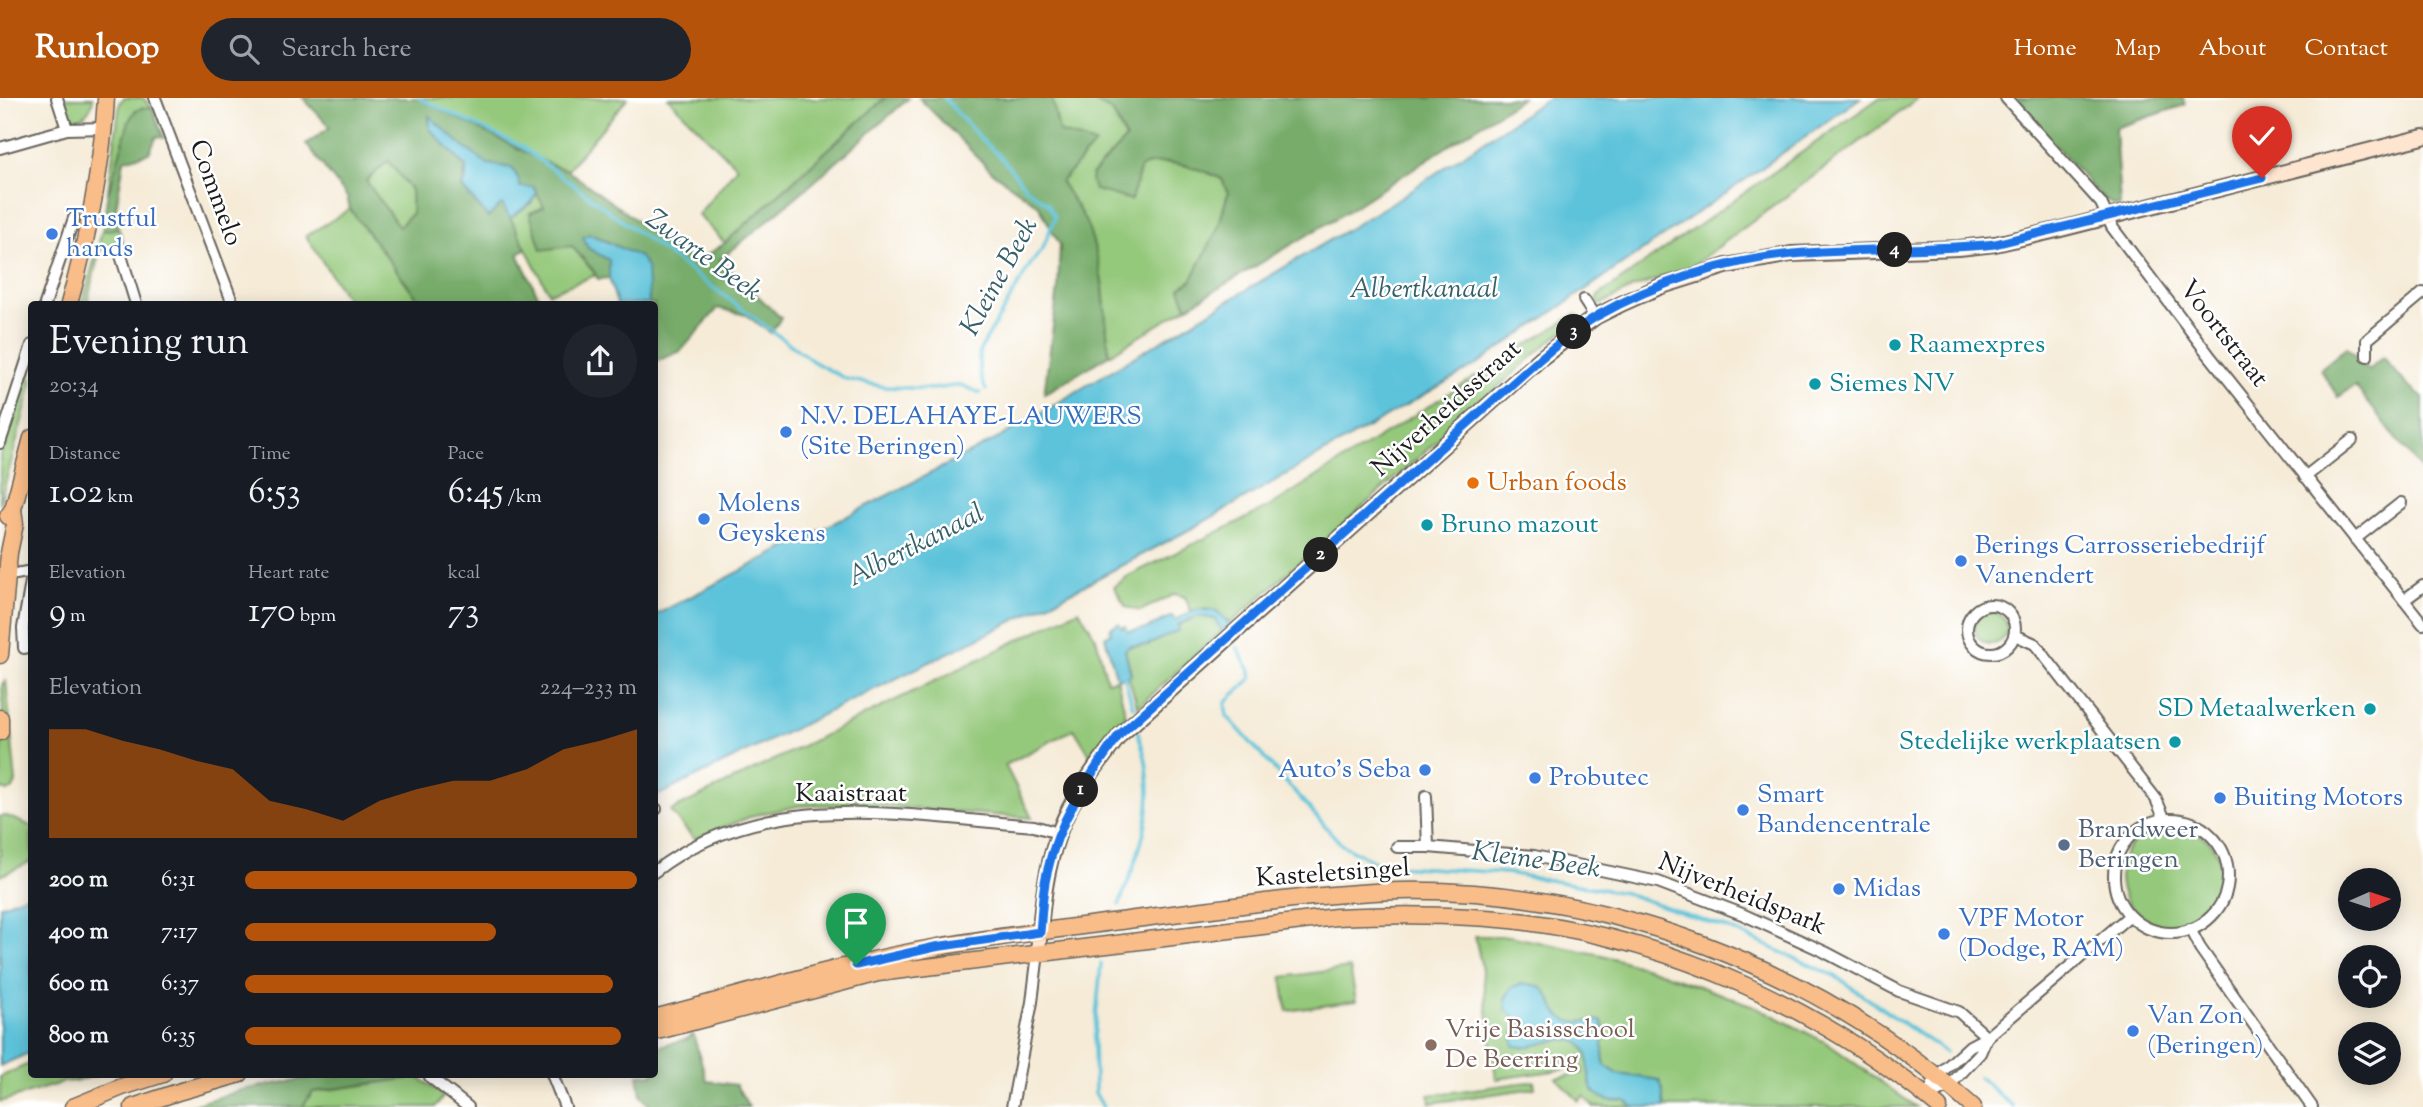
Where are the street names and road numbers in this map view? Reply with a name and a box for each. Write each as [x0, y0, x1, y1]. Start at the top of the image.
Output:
street label: Commelo [179, 135, 251, 251]
street label: Voortstraat [2169, 273, 2277, 396]
street label: Nijverheidsstraat [1364, 331, 1530, 486]
street label: Kaaistraat [795, 776, 907, 813]
street label: Nijverheidspark [1652, 844, 1832, 946]
street label: Kasteletsingel [1255, 850, 1411, 898]

